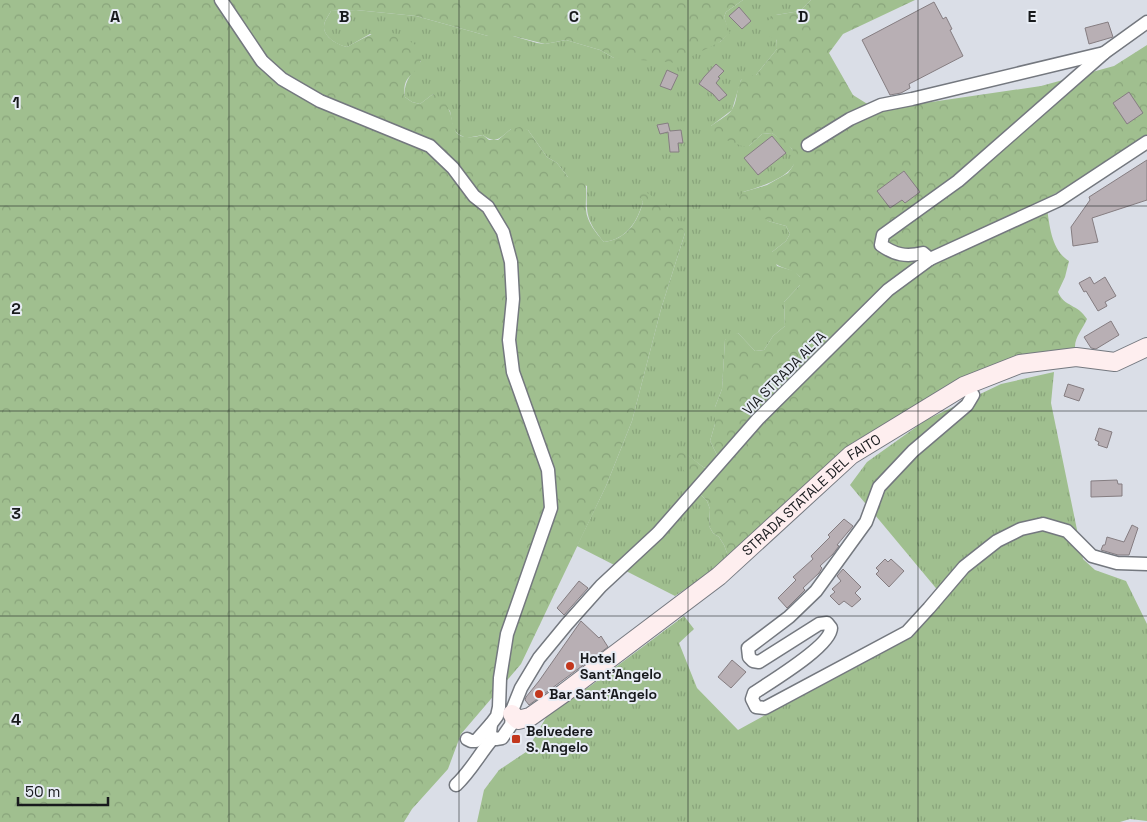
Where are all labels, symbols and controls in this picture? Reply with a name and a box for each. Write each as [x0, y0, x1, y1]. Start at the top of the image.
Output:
text: A [110, 6, 120, 27]
text: B [339, 6, 349, 27]
text: C [569, 6, 579, 27]
text: D [798, 6, 808, 27]
text: E [1028, 6, 1037, 27]
text: 1 [12, 92, 20, 113]
text: 2 [11, 298, 21, 319]
street label: VIA STRADA ALTA [738, 327, 830, 419]
street label: STRADA STATALE DEL FAITO [738, 430, 884, 560]
text: 3 [11, 503, 21, 524]
place label: Hotel Sant'Angelo [580, 649, 662, 683]
marker: Hotel Sant'Angelo [564, 660, 576, 672]
place label: Bar Sant'Angelo [549, 685, 657, 703]
marker: Bar Sant'Angelo [533, 688, 545, 700]
text: 4 [11, 709, 21, 730]
place label: Belvedere S. Angelo [526, 722, 593, 756]
marker: Belvedere S. Angelo [510, 733, 522, 745]
scale bar [18, 774, 108, 806]
text: 50 m [25, 782, 60, 801]

